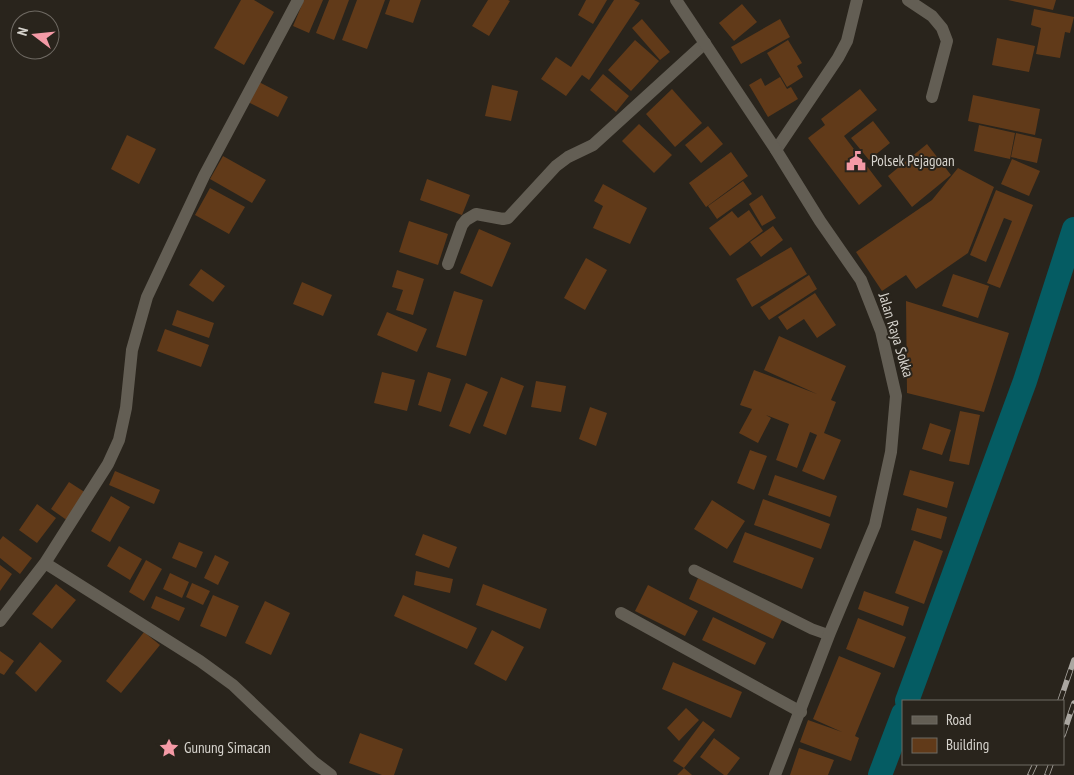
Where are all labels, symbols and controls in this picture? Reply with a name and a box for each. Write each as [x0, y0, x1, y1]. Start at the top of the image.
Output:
north arrow [10, 10, 60, 60]
text: N [13, 25, 32, 38]
public building icon: Polsek Pejagoan [845, 150, 867, 172]
place label: Polsek Pejagoan [871, 151, 955, 170]
street label: Jalan Raya Sokka [874, 289, 918, 379]
legend [902, 700, 1064, 765]
text: Road [946, 710, 972, 729]
text: Building [946, 735, 989, 754]
place icon: Gunung Simacan [158, 737, 180, 759]
place label: Gunung Simacan [184, 738, 271, 757]

